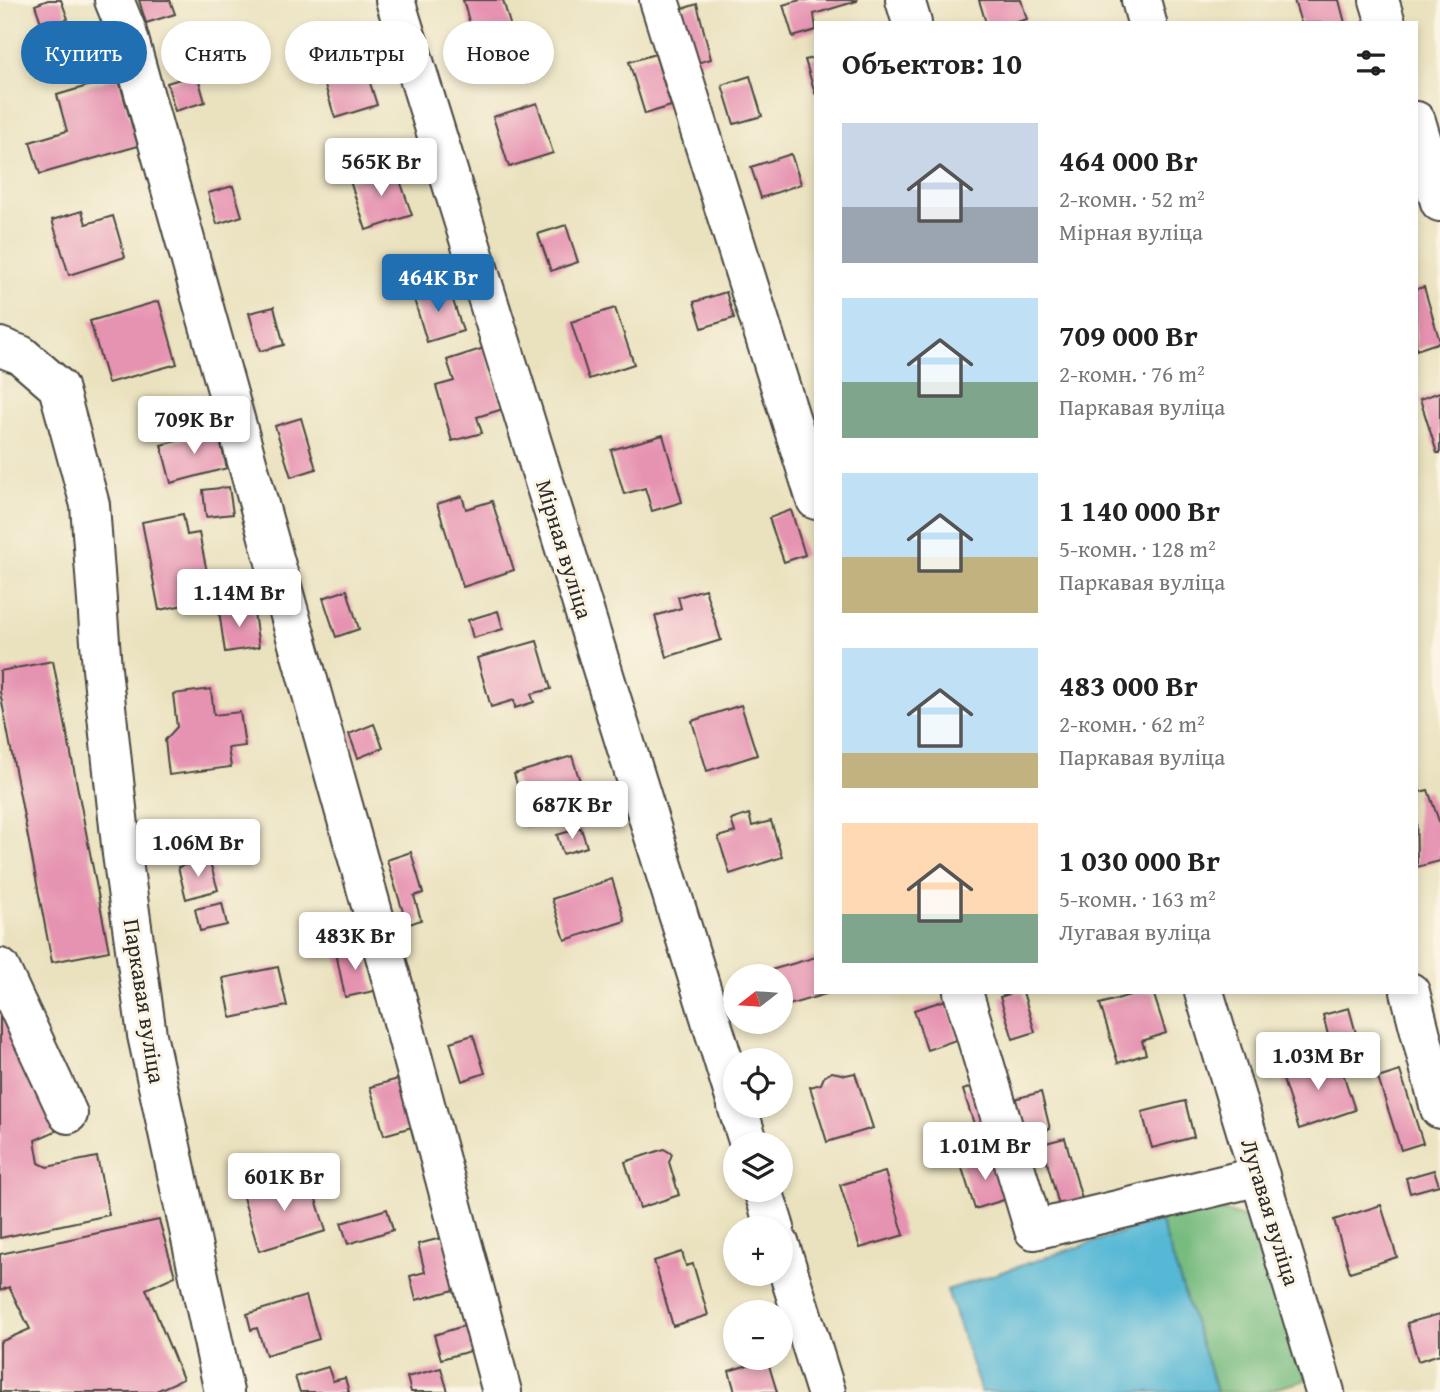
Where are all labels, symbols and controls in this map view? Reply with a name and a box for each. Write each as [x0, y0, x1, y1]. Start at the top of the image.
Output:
chip: Купить [21, 21, 147, 84]
chip: Снять [161, 21, 271, 84]
chip: Фильтры [285, 21, 429, 84]
chip: Новое [443, 21, 554, 84]
text: Объектов: 10 [842, 41, 1022, 85]
icon: filters [1352, 44, 1390, 82]
pin: 565K Br [316, 138, 446, 198]
text: 464 000 Br [1059, 138, 1198, 182]
text: 565K Br [341, 144, 421, 177]
icon: home [898, 151, 982, 235]
text: 2-комн. · 52 m² [1059, 182, 1205, 215]
text: Мірная вуліца [1059, 215, 1203, 248]
pin: 464K Br [373, 254, 503, 314]
text: 464K Br [398, 260, 478, 293]
text: 709 000 Br [1059, 313, 1198, 357]
icon: home [898, 326, 982, 410]
text: 2-комн. · 76 m² [1059, 357, 1205, 390]
text: Паркавая вуліца [1059, 390, 1225, 423]
pin: 709K Br [129, 396, 259, 456]
text: 709K Br [154, 402, 234, 435]
street label: Мірная вуліца [528, 475, 602, 623]
text: 1 140 000 Br [1059, 488, 1220, 532]
icon: home [898, 501, 982, 585]
text: 5-комн. · 128 m² [1059, 532, 1216, 565]
text: Паркавая вуліца [1059, 565, 1225, 598]
pin: 1.14M Br [167, 570, 311, 629]
text: 1.14M Br [193, 575, 285, 608]
text: 483 000 Br [1059, 663, 1198, 707]
icon: home [898, 676, 982, 760]
text: 2-комн. · 62 m² [1059, 707, 1205, 740]
text: Паркавая вуліца [1059, 740, 1225, 773]
pin: 687K Br [507, 782, 637, 841]
text: 687K Br [532, 787, 612, 820]
pin: 1.06M Br [126, 820, 270, 879]
text: 1.06M Br [152, 825, 244, 858]
text: 1 030 000 Br [1059, 838, 1220, 882]
icon: home [898, 851, 982, 935]
text: 5-комн. · 163 m² [1059, 882, 1216, 915]
pin: 483K Br [290, 912, 420, 972]
text: Лугавая вуліца [1059, 915, 1211, 948]
street label: Паркавая вуліца [116, 916, 174, 1086]
text: 483K Br [315, 918, 395, 951]
north arrow [723, 964, 793, 1034]
map controls [723, 964, 793, 1370]
pin: 1.03M Br [1246, 1032, 1390, 1092]
text: 1.03M Br [1272, 1038, 1364, 1071]
button: locate [723, 1048, 793, 1118]
pin: 1.01M Br [913, 1122, 1057, 1182]
text: 1.01M Br [939, 1128, 1031, 1161]
button: layers [723, 1132, 793, 1202]
street label: Лугавая вуліца [1233, 1135, 1309, 1290]
pin: 601K Br [219, 1154, 349, 1213]
text: 601K Br [244, 1159, 324, 1192]
button: + [723, 1216, 793, 1286]
button: − [723, 1300, 793, 1370]

